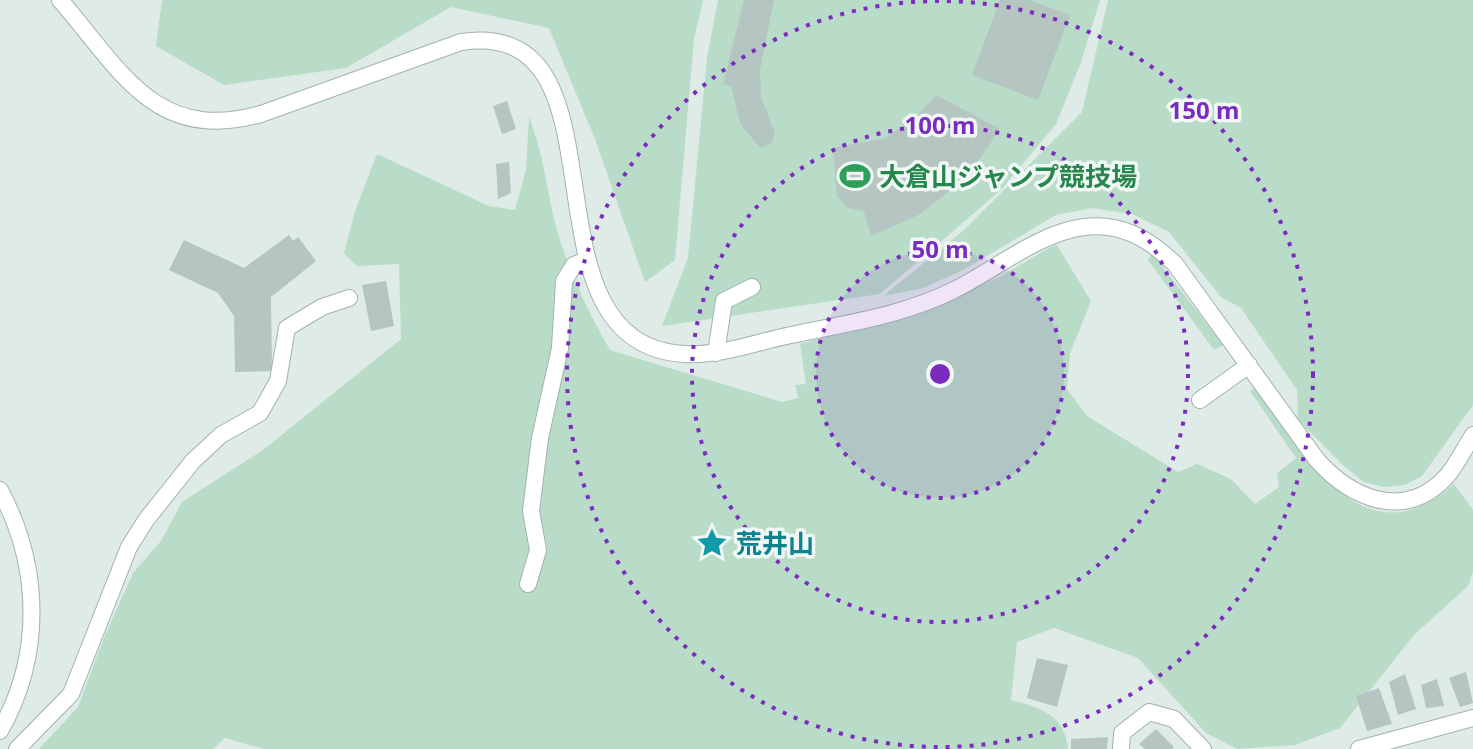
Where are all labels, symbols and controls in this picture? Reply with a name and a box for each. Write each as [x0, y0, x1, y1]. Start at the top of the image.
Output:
text: 150 m [1169, 93, 1239, 126]
text: 100 m [905, 108, 975, 141]
place label: 大倉山ジャンプ競技場 [879, 158, 1137, 194]
sports icon: 大倉山ジャンプ競技場 [838, 159, 872, 193]
text: 50 m [911, 232, 969, 265]
centre of rings [926, 360, 954, 388]
place label: 荒井山 [736, 525, 814, 561]
place icon: 荒井山 [695, 526, 729, 560]

